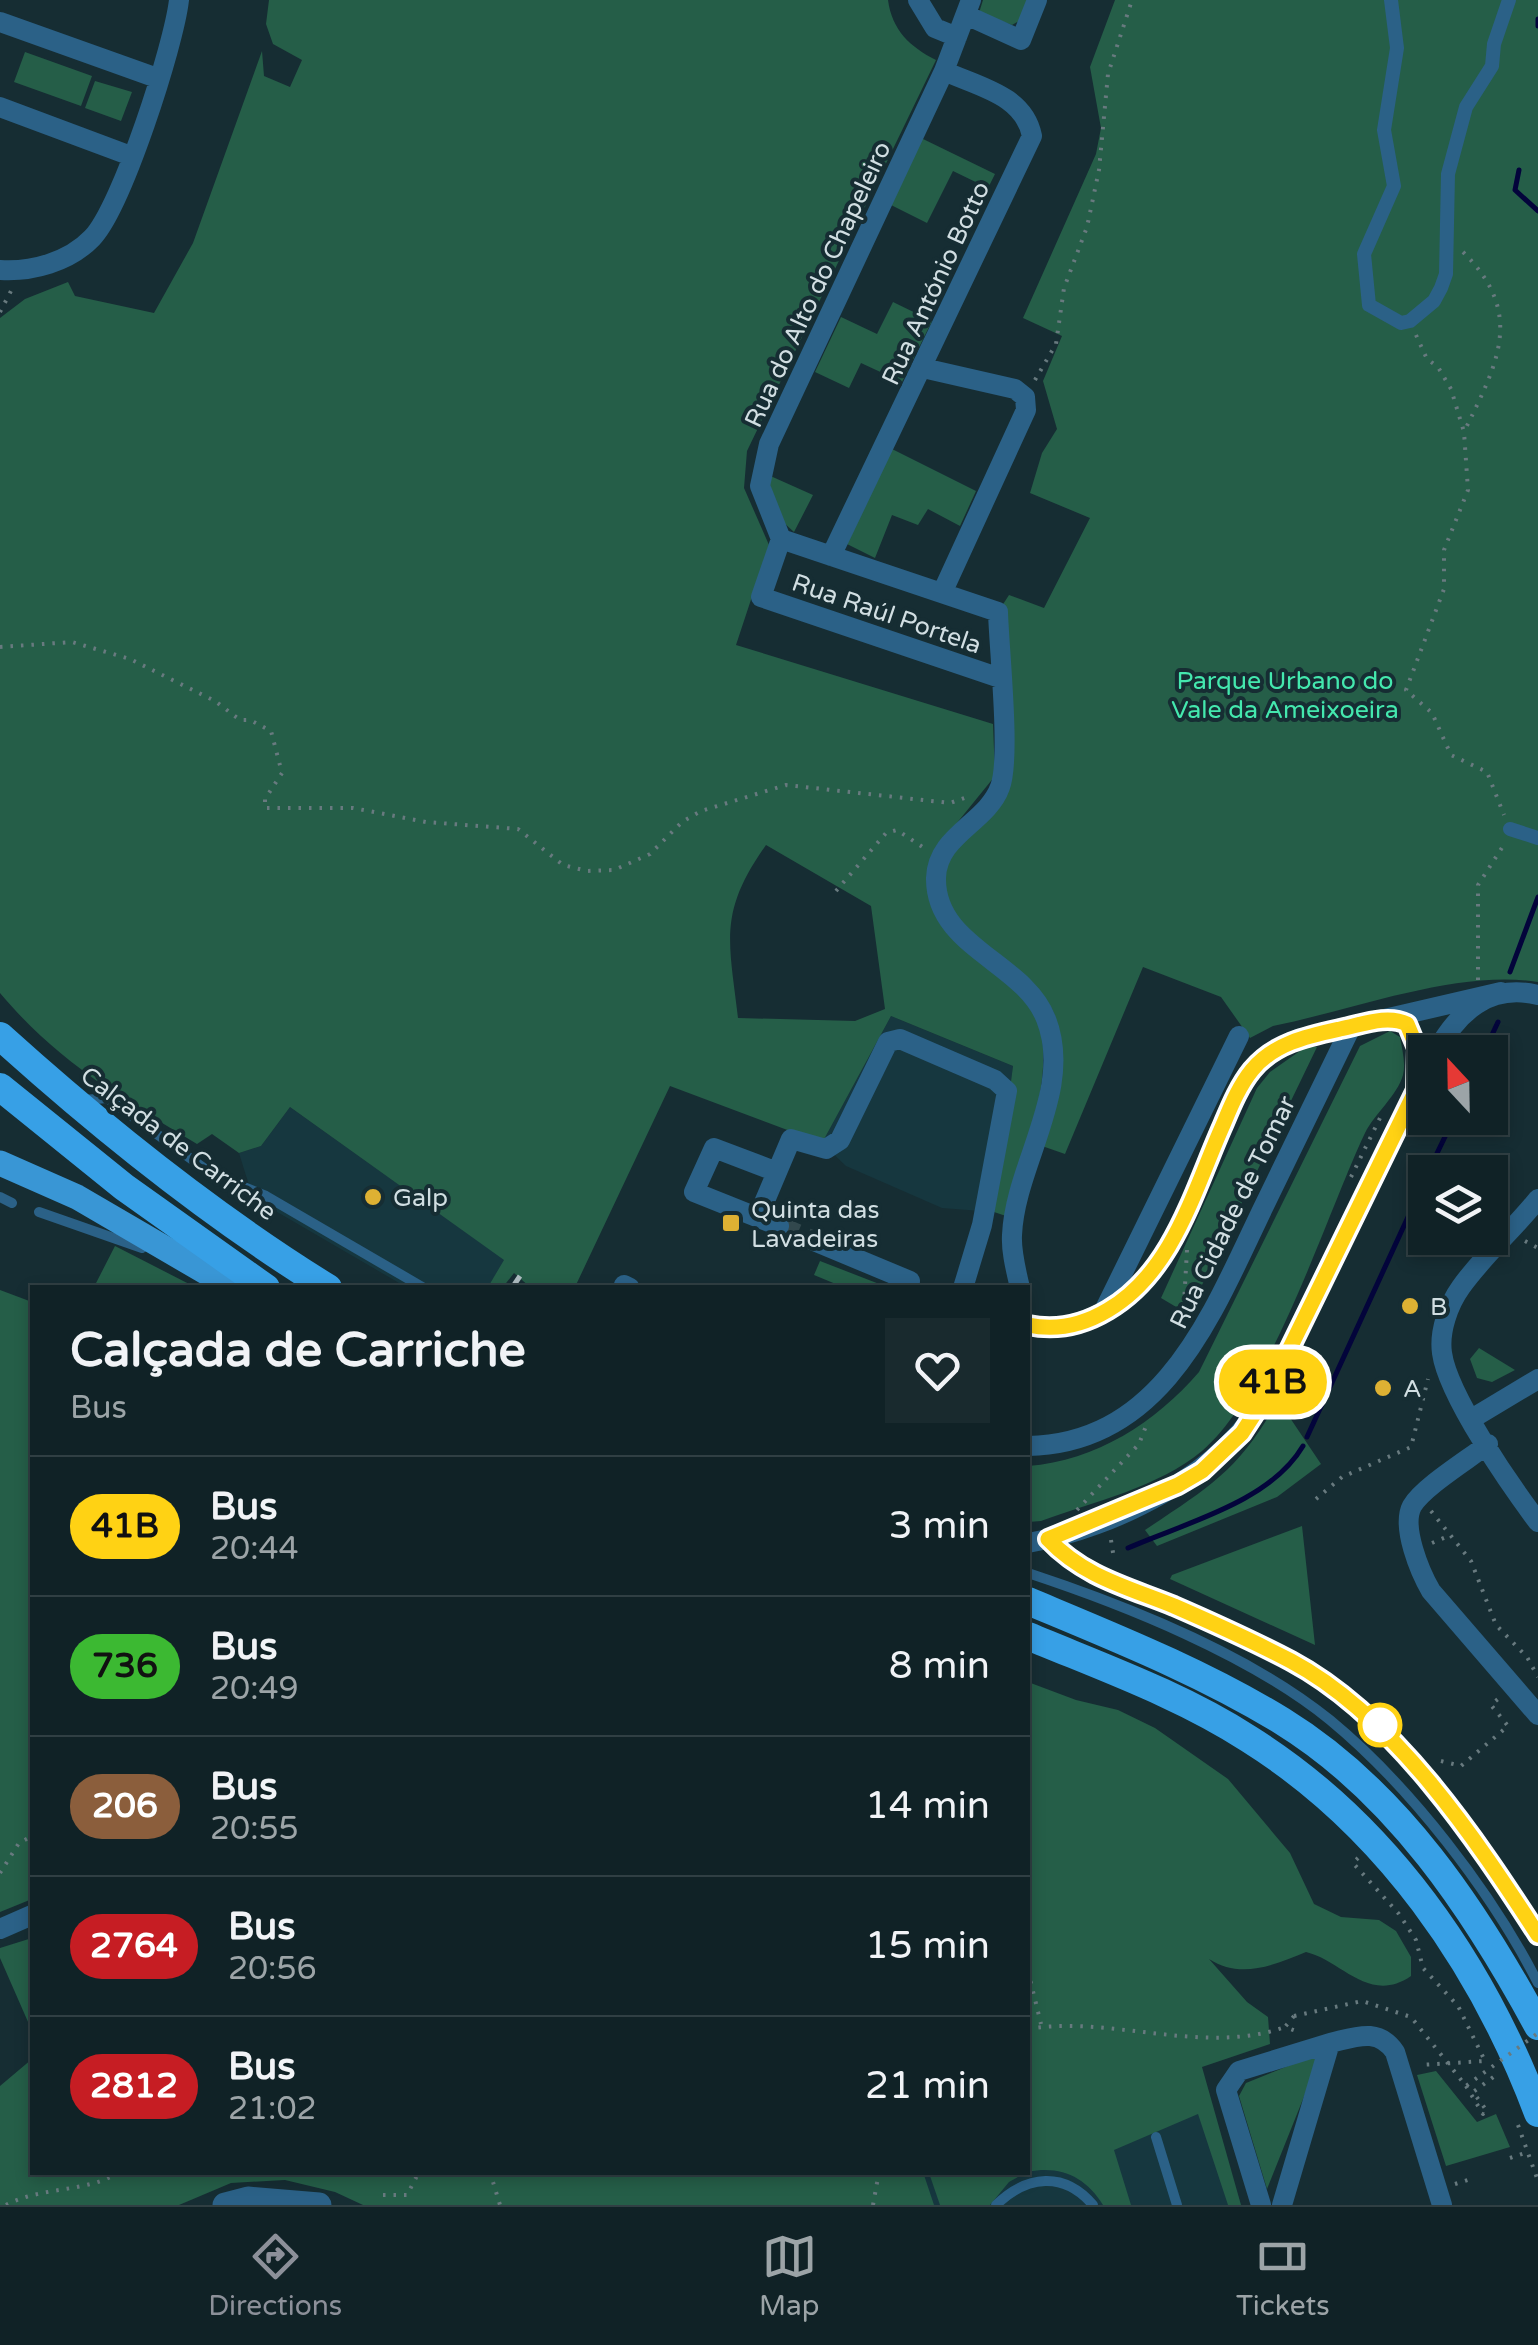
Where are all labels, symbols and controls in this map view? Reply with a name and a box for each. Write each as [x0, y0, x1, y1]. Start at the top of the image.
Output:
street label: Rua do Alto do Chapeleiro [738, 137, 897, 432]
street label: Rua António Botto [876, 177, 996, 390]
street label: Rua Raúl Portela [788, 567, 985, 660]
park label: Parque Urbano do Vale da Ameixoeira [1171, 666, 1399, 725]
north arrow [1408, 1035, 1508, 1135]
map controls [1408, 1035, 1508, 1255]
street label: Calçada de Carriche [75, 1060, 282, 1227]
street label: Rua Cidade de Tomar [1163, 1091, 1303, 1334]
button: layers [1408, 1155, 1508, 1255]
place label: Galp [393, 1183, 448, 1213]
marker: Galp [362, 1186, 384, 1208]
place label: Quinta das Lavadeiras [751, 1195, 879, 1254]
marker: Quinta das Lavadeiras [720, 1212, 742, 1234]
place label: B [1430, 1292, 1447, 1322]
marker: B [1399, 1295, 1421, 1317]
button: heart [885, 1318, 990, 1423]
text: Calçada de Carriche [70, 1322, 526, 1380]
line badge: 41B [1216, 1350, 1330, 1414]
text: 41B [1239, 1361, 1307, 1403]
place label: A [1403, 1374, 1422, 1404]
marker: A [1372, 1377, 1394, 1399]
text: Bus [70, 1389, 127, 1427]
text: Bus [210, 1484, 277, 1530]
text: 3 min [889, 1503, 990, 1549]
text: 41B [91, 1505, 159, 1547]
text: 20:44 [210, 1530, 299, 1568]
text: Bus [210, 1624, 277, 1670]
text: 8 min [889, 1643, 990, 1689]
text: 736 [92, 1645, 158, 1687]
text: 20:49 [210, 1670, 299, 1708]
unlabelled marker [1359, 1704, 1401, 1746]
text: Bus [210, 1764, 277, 1810]
text: 14 min [865, 1783, 990, 1829]
text: 206 [92, 1785, 158, 1827]
text: 20:55 [210, 1810, 299, 1848]
text: Bus [228, 1904, 295, 1950]
text: 15 min [865, 1923, 990, 1969]
text: 2764 [90, 1925, 178, 1967]
text: 20:56 [228, 1950, 317, 1988]
text: Bus [228, 2044, 295, 2090]
text: 21 min [865, 2063, 990, 2109]
text: 2812 [90, 2065, 178, 2107]
text: 21:02 [228, 2090, 317, 2128]
tab: Directions [208, 2229, 342, 2323]
tab: Map [759, 2229, 819, 2323]
tab: Tickets [1236, 2229, 1330, 2323]

